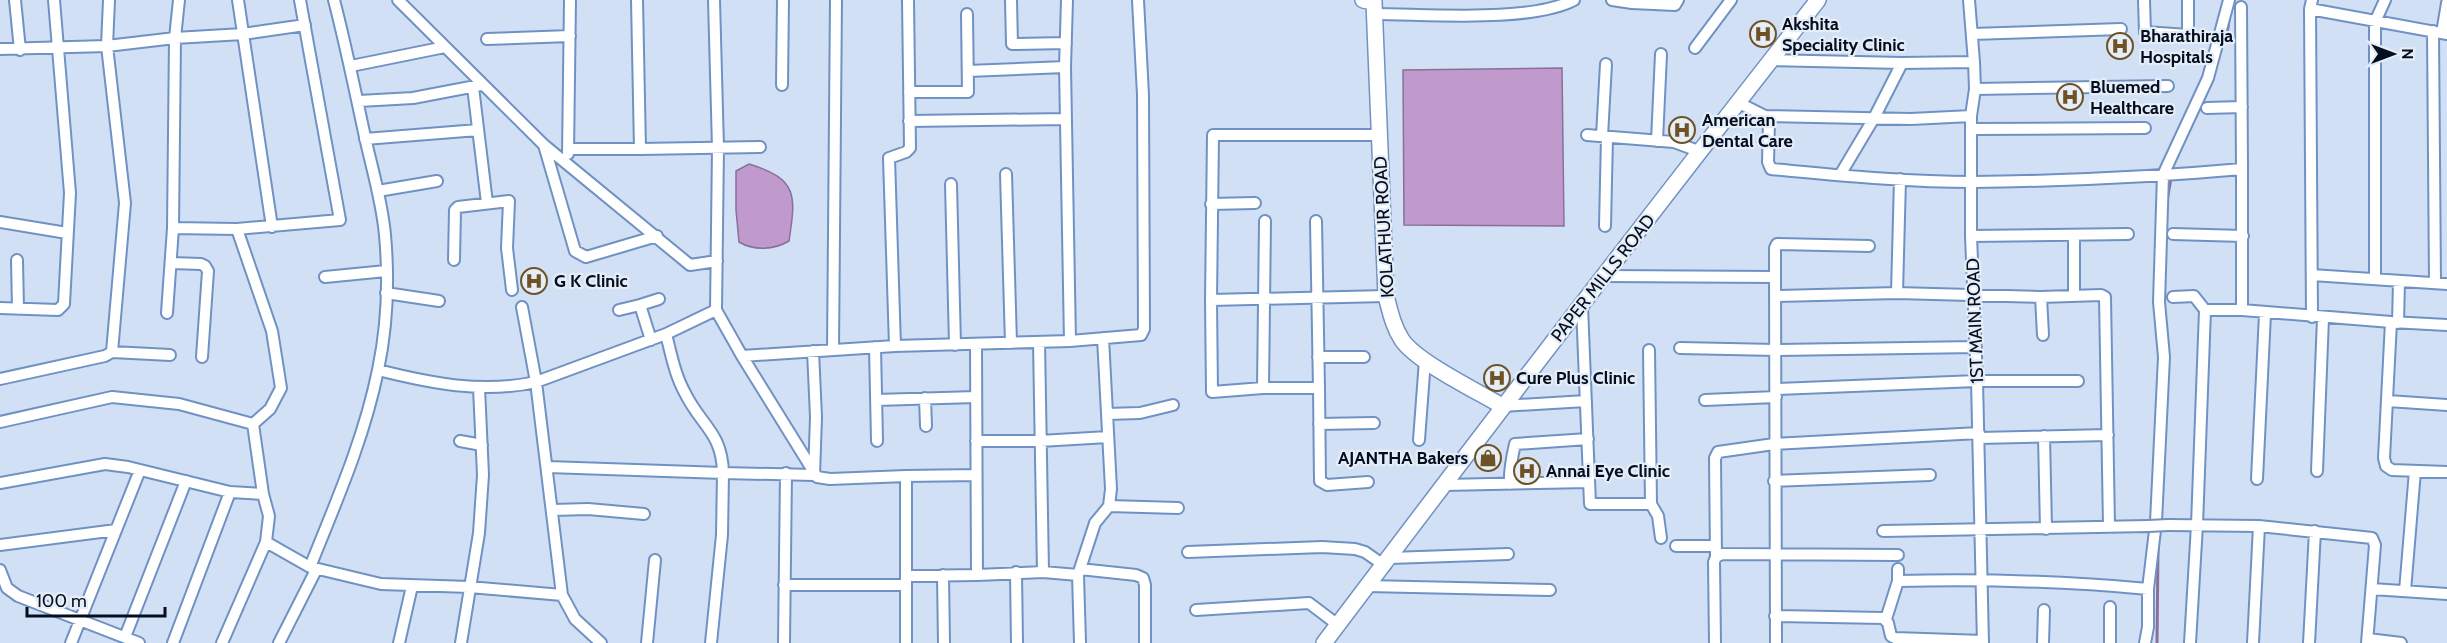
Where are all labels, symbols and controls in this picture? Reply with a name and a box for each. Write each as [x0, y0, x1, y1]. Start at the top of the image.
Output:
place label: Akshita Speciality Clinic [1782, 13, 1905, 56]
hospital icon: Akshita Speciality Clinic [1748, 19, 1778, 49]
north arrow [2363, 24, 2423, 84]
place label: Bharathiraja Hospitals [2140, 25, 2233, 68]
hospital icon: Bharathiraja Hospitals [2105, 31, 2135, 61]
text: N [2398, 48, 2417, 60]
place label: Bluemed Healthcare [2090, 76, 2174, 119]
hospital icon: Bluemed Healthcare [2055, 82, 2085, 112]
place label: American Dental Care [1702, 109, 1793, 152]
hospital icon: American Dental Care [1667, 115, 1697, 145]
street label: KOLATHUR ROAD [1369, 156, 1399, 298]
street label: PAPER MILLS ROAD [1546, 210, 1660, 346]
street label: 1ST MAIN ROAD [1962, 258, 1988, 384]
hospital icon: G K Clinic [519, 266, 549, 296]
place label: G K Clinic [554, 270, 628, 292]
hospital icon: Cure Plus Clinic [1482, 363, 1512, 393]
place label: Cure Plus Clinic [1516, 367, 1635, 389]
shop icon: AJANTHA Bakers [1473, 443, 1503, 473]
place label: AJANTHA Bakers [1338, 447, 1468, 469]
hospital icon: Annai Eye Clinic [1512, 456, 1542, 486]
place label: Annai Eye Clinic [1546, 460, 1670, 482]
scale bar [27, 580, 165, 618]
text: 100 m [36, 590, 87, 612]

